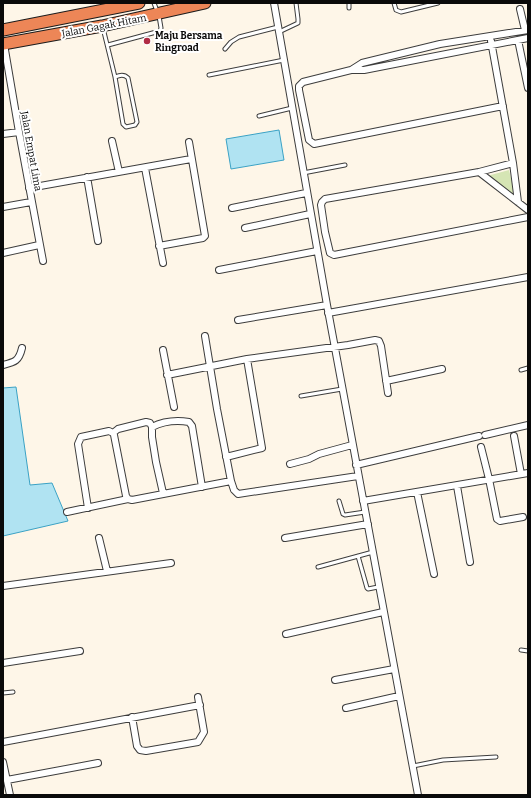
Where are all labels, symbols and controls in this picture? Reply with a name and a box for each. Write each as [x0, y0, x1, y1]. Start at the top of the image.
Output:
street label: Jalan Gagak Hitam [60, 12, 148, 40]
place label: Maju Bersama Ringroad [155, 30, 223, 54]
marker: Maju Bersama Ringroad [142, 36, 152, 46]
street label: Jalan Empat Lima [18, 109, 44, 193]

